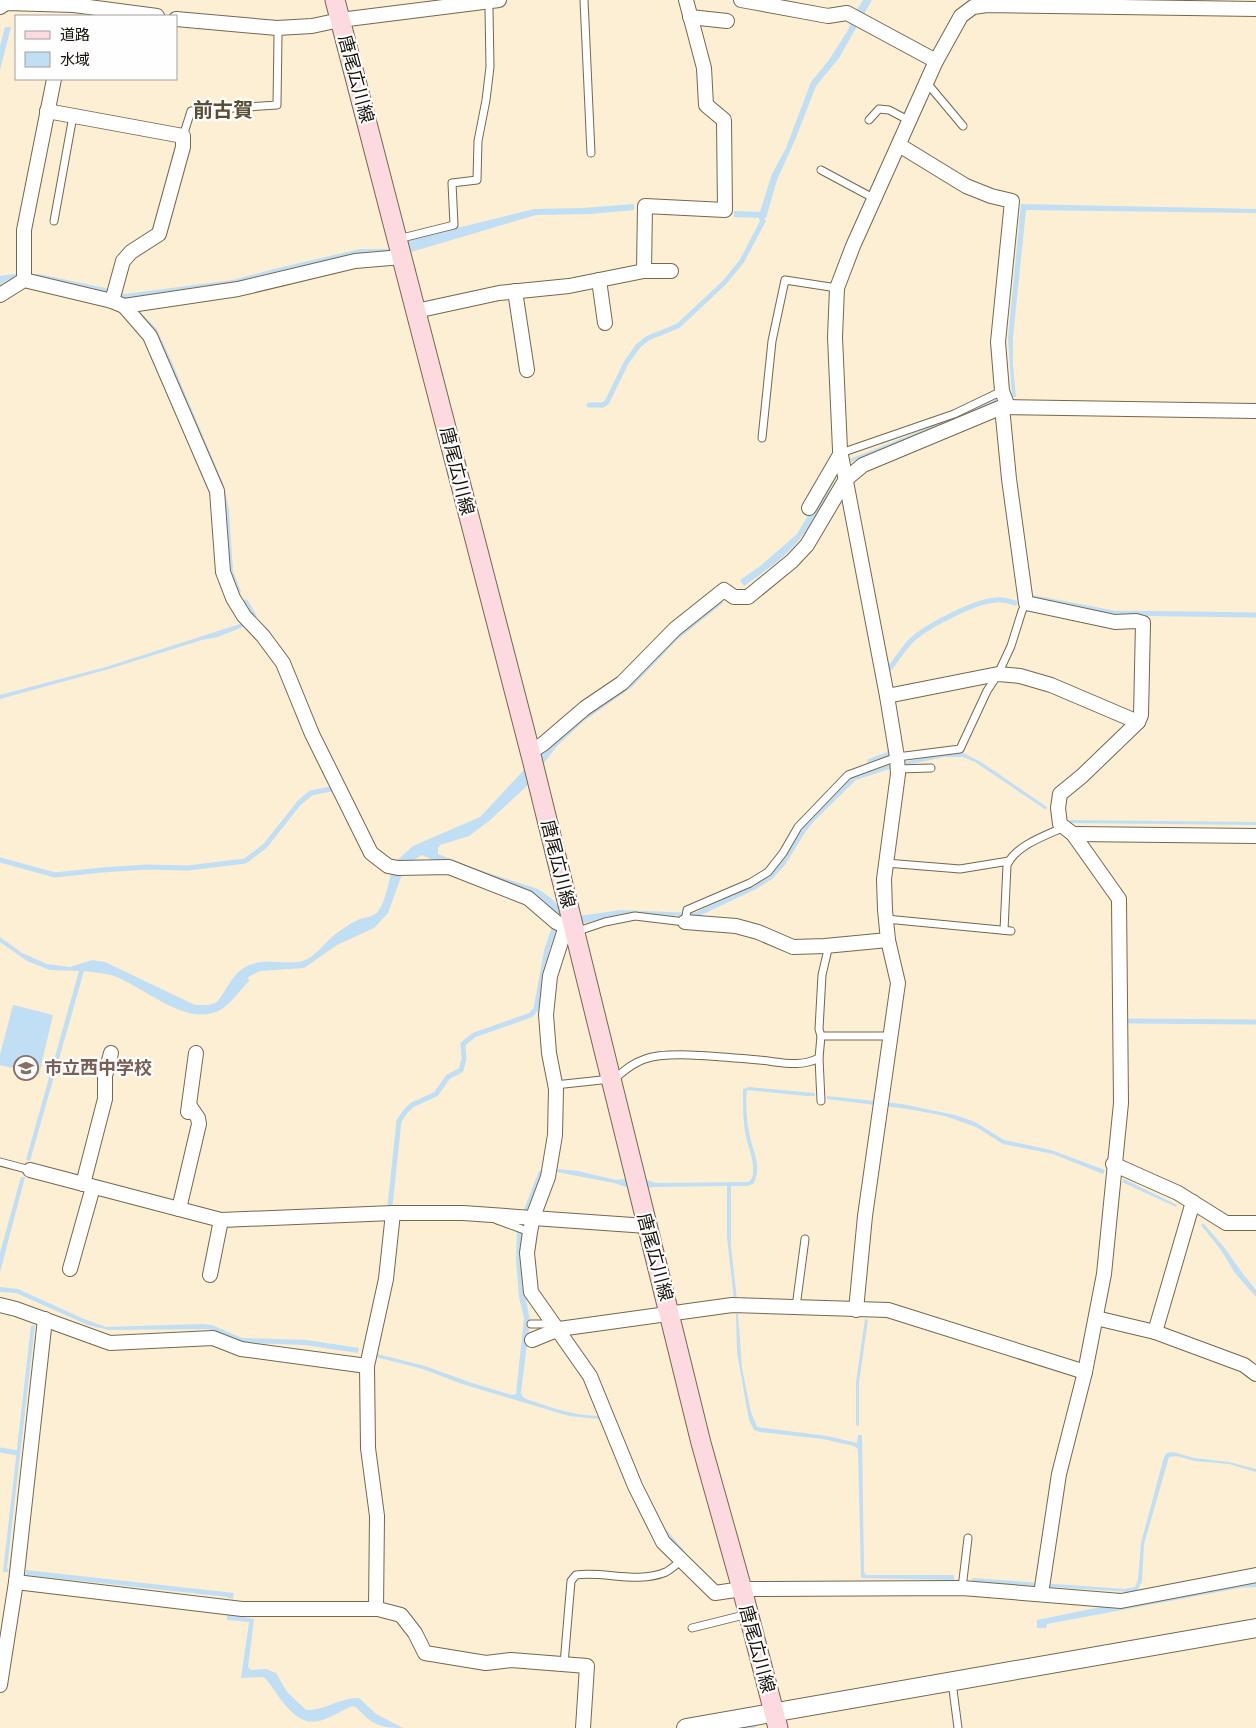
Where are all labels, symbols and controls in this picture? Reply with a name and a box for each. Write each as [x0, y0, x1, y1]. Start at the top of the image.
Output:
legend [15, 15, 178, 80]
text: 道路 [60, 26, 90, 43]
street label: 唐尾広川線 [335, 33, 378, 125]
text: 水域 [60, 51, 90, 68]
district label: 前古賀 [193, 98, 253, 121]
street label: 唐尾広川線 [436, 425, 479, 517]
street label: 唐尾広川線 [537, 818, 580, 910]
school or university icon: 市立西中学校 [13, 1055, 39, 1081]
place label: 市立西中学校 [44, 1057, 152, 1078]
street label: 唐尾広川線 [634, 1211, 677, 1303]
street label: 唐尾広川線 [736, 1603, 779, 1695]

